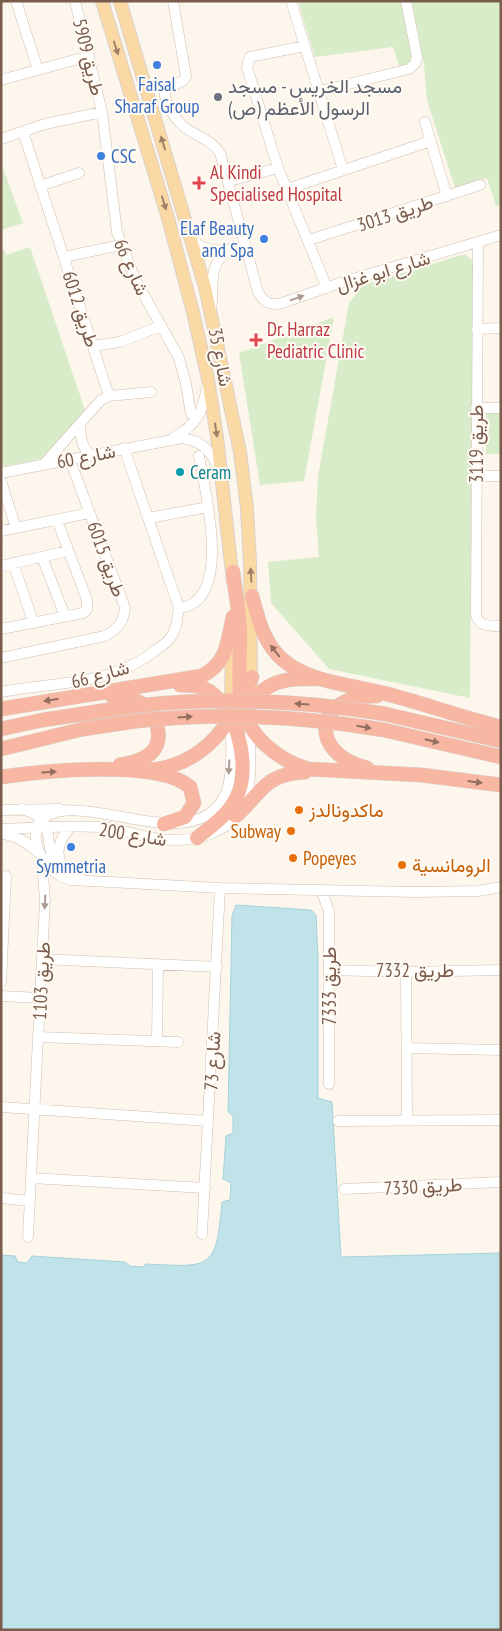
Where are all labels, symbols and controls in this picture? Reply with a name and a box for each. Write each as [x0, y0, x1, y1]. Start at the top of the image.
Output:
street label: طريق 5909 [68, 16, 110, 98]
one-way arrow [113, 41, 121, 56]
marker: Faisal Sharaf Group [151, 59, 163, 71]
place label: Faisal Sharaf Group [114, 72, 200, 118]
place label: مسجد الخريس - مسجد الرسول الأعظم (ص) [228, 74, 402, 121]
marker: مسجد الخريس - مسجد الرسول الأعظم (ص) [212, 91, 224, 103]
one-way arrow [158, 136, 166, 151]
place label: CSC [111, 144, 137, 168]
marker: CSC [95, 150, 107, 162]
place label: Al Kindi Specialised Hospital [210, 160, 343, 206]
marker: Al Kindi Specialised Hospital [192, 176, 206, 190]
street label: طريق 3013 [354, 189, 436, 237]
one-way arrow [160, 196, 168, 211]
place label: Elaf Beauty and Spa [180, 216, 255, 262]
marker: Elaf Beauty and Spa [258, 233, 270, 245]
street label: شارع 66 [108, 235, 155, 299]
street label: شارع ابو غزال [333, 245, 433, 298]
street label: طريق 6012 [57, 268, 105, 350]
one-way arrow [290, 294, 305, 302]
place label: Dr. Harraz Pediatric Clinic [267, 317, 365, 363]
street label: شارع 35 [203, 326, 238, 389]
marker: Dr. Harraz Pediatric Clinic [249, 333, 263, 347]
street label: طريق 3119 [464, 405, 488, 483]
one-way arrow [212, 422, 220, 438]
street label: شارع 60 [55, 439, 118, 474]
place label: Ceram [190, 460, 231, 484]
marker: Ceram [174, 466, 186, 478]
street label: طريق 6015 [82, 518, 132, 600]
one-way arrow [246, 567, 254, 583]
one-way arrow [270, 644, 280, 657]
street label: شارع 66 [68, 655, 132, 694]
one-way arrow [42, 697, 58, 705]
one-way arrow [294, 699, 310, 707]
one-way arrow [177, 712, 193, 720]
one-way arrow [357, 723, 373, 731]
one-way arrow [424, 737, 439, 745]
one-way arrow [225, 759, 233, 775]
one-way arrow [41, 767, 57, 775]
one-way arrow [468, 778, 484, 786]
place label: ماكدونالدز [308, 798, 384, 822]
marker: ماكدونالدز [293, 804, 305, 816]
street label: شارع 200 [97, 817, 168, 852]
place label: Subway [231, 819, 282, 843]
marker: Subway [285, 825, 297, 837]
marker: Symmetria [65, 841, 77, 853]
place label: Popeyes [303, 846, 356, 870]
marker: Popeyes [287, 852, 299, 864]
place label: الرومانسية [412, 853, 491, 877]
place label: Symmetria [36, 854, 106, 878]
marker: الرومانسية [396, 859, 408, 871]
one-way arrow [41, 895, 49, 911]
street label: طريق 1103 [27, 941, 55, 1021]
street label: طريق 7333 [317, 947, 341, 1025]
street label: طريق 7332 [376, 958, 454, 982]
street label: شارع 73 [198, 1031, 227, 1091]
street label: طريق 7330 [383, 1172, 463, 1200]

